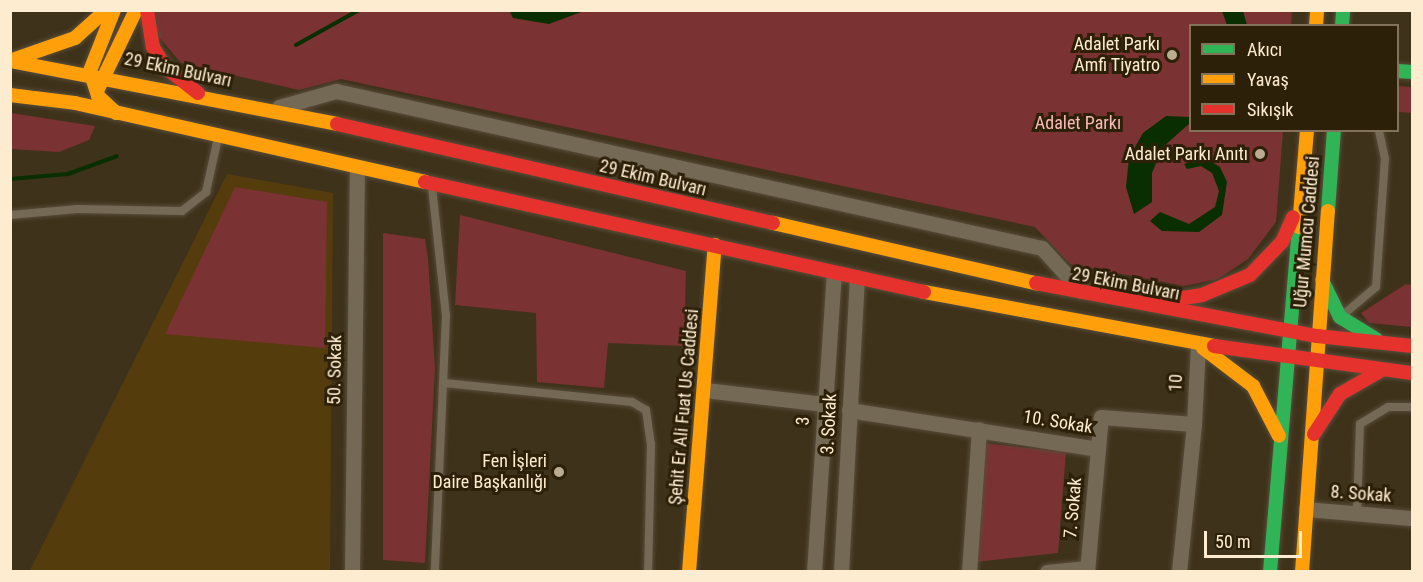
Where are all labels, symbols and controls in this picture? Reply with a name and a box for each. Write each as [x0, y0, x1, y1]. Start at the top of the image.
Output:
legend [1189, 24, 1399, 132]
place label: Adalet Parkı Amfi Tiyatro [1074, 34, 1160, 76]
text: Akıcı [1247, 39, 1282, 60]
street label: 29 Ekim Bulvarı [122, 48, 234, 92]
marker: Adalet Parkı Amfi Tiyatro [1165, 48, 1179, 62]
text: Yavaş [1247, 69, 1289, 90]
text: Sıkışık [1247, 99, 1293, 120]
park label: Adalet Parkı [1035, 112, 1121, 134]
place label: Adalet Parkı Anıtı [1125, 143, 1248, 165]
marker: Adalet Parkı Anıtı [1253, 147, 1267, 161]
street label: 29 Ekim Bulvarı [597, 155, 709, 201]
street label: Uğur Mumcu Caddesi [1290, 155, 1324, 309]
street label: 29 Ekim Bulvarı [1070, 263, 1182, 305]
street label: Şehit Er Ali Fuat Us Caddesi [665, 308, 703, 506]
street label: 50. Sokak [324, 335, 346, 405]
street label: 10 [1165, 374, 1187, 392]
street label: 3. Sokak [817, 393, 841, 455]
street label: 10. Sokak [1022, 406, 1094, 438]
street label: 3 [792, 416, 814, 426]
place label: Fen İşleri Daire Başkanlığı [432, 451, 547, 494]
marker: Fen İşleri Daire Başkanlığı [552, 465, 566, 479]
street label: 7. Sokak [1060, 477, 1086, 539]
street label: 8. Sokak [1330, 481, 1392, 507]
scale bar [1207, 519, 1304, 557]
text: 50 m [1215, 531, 1250, 552]

